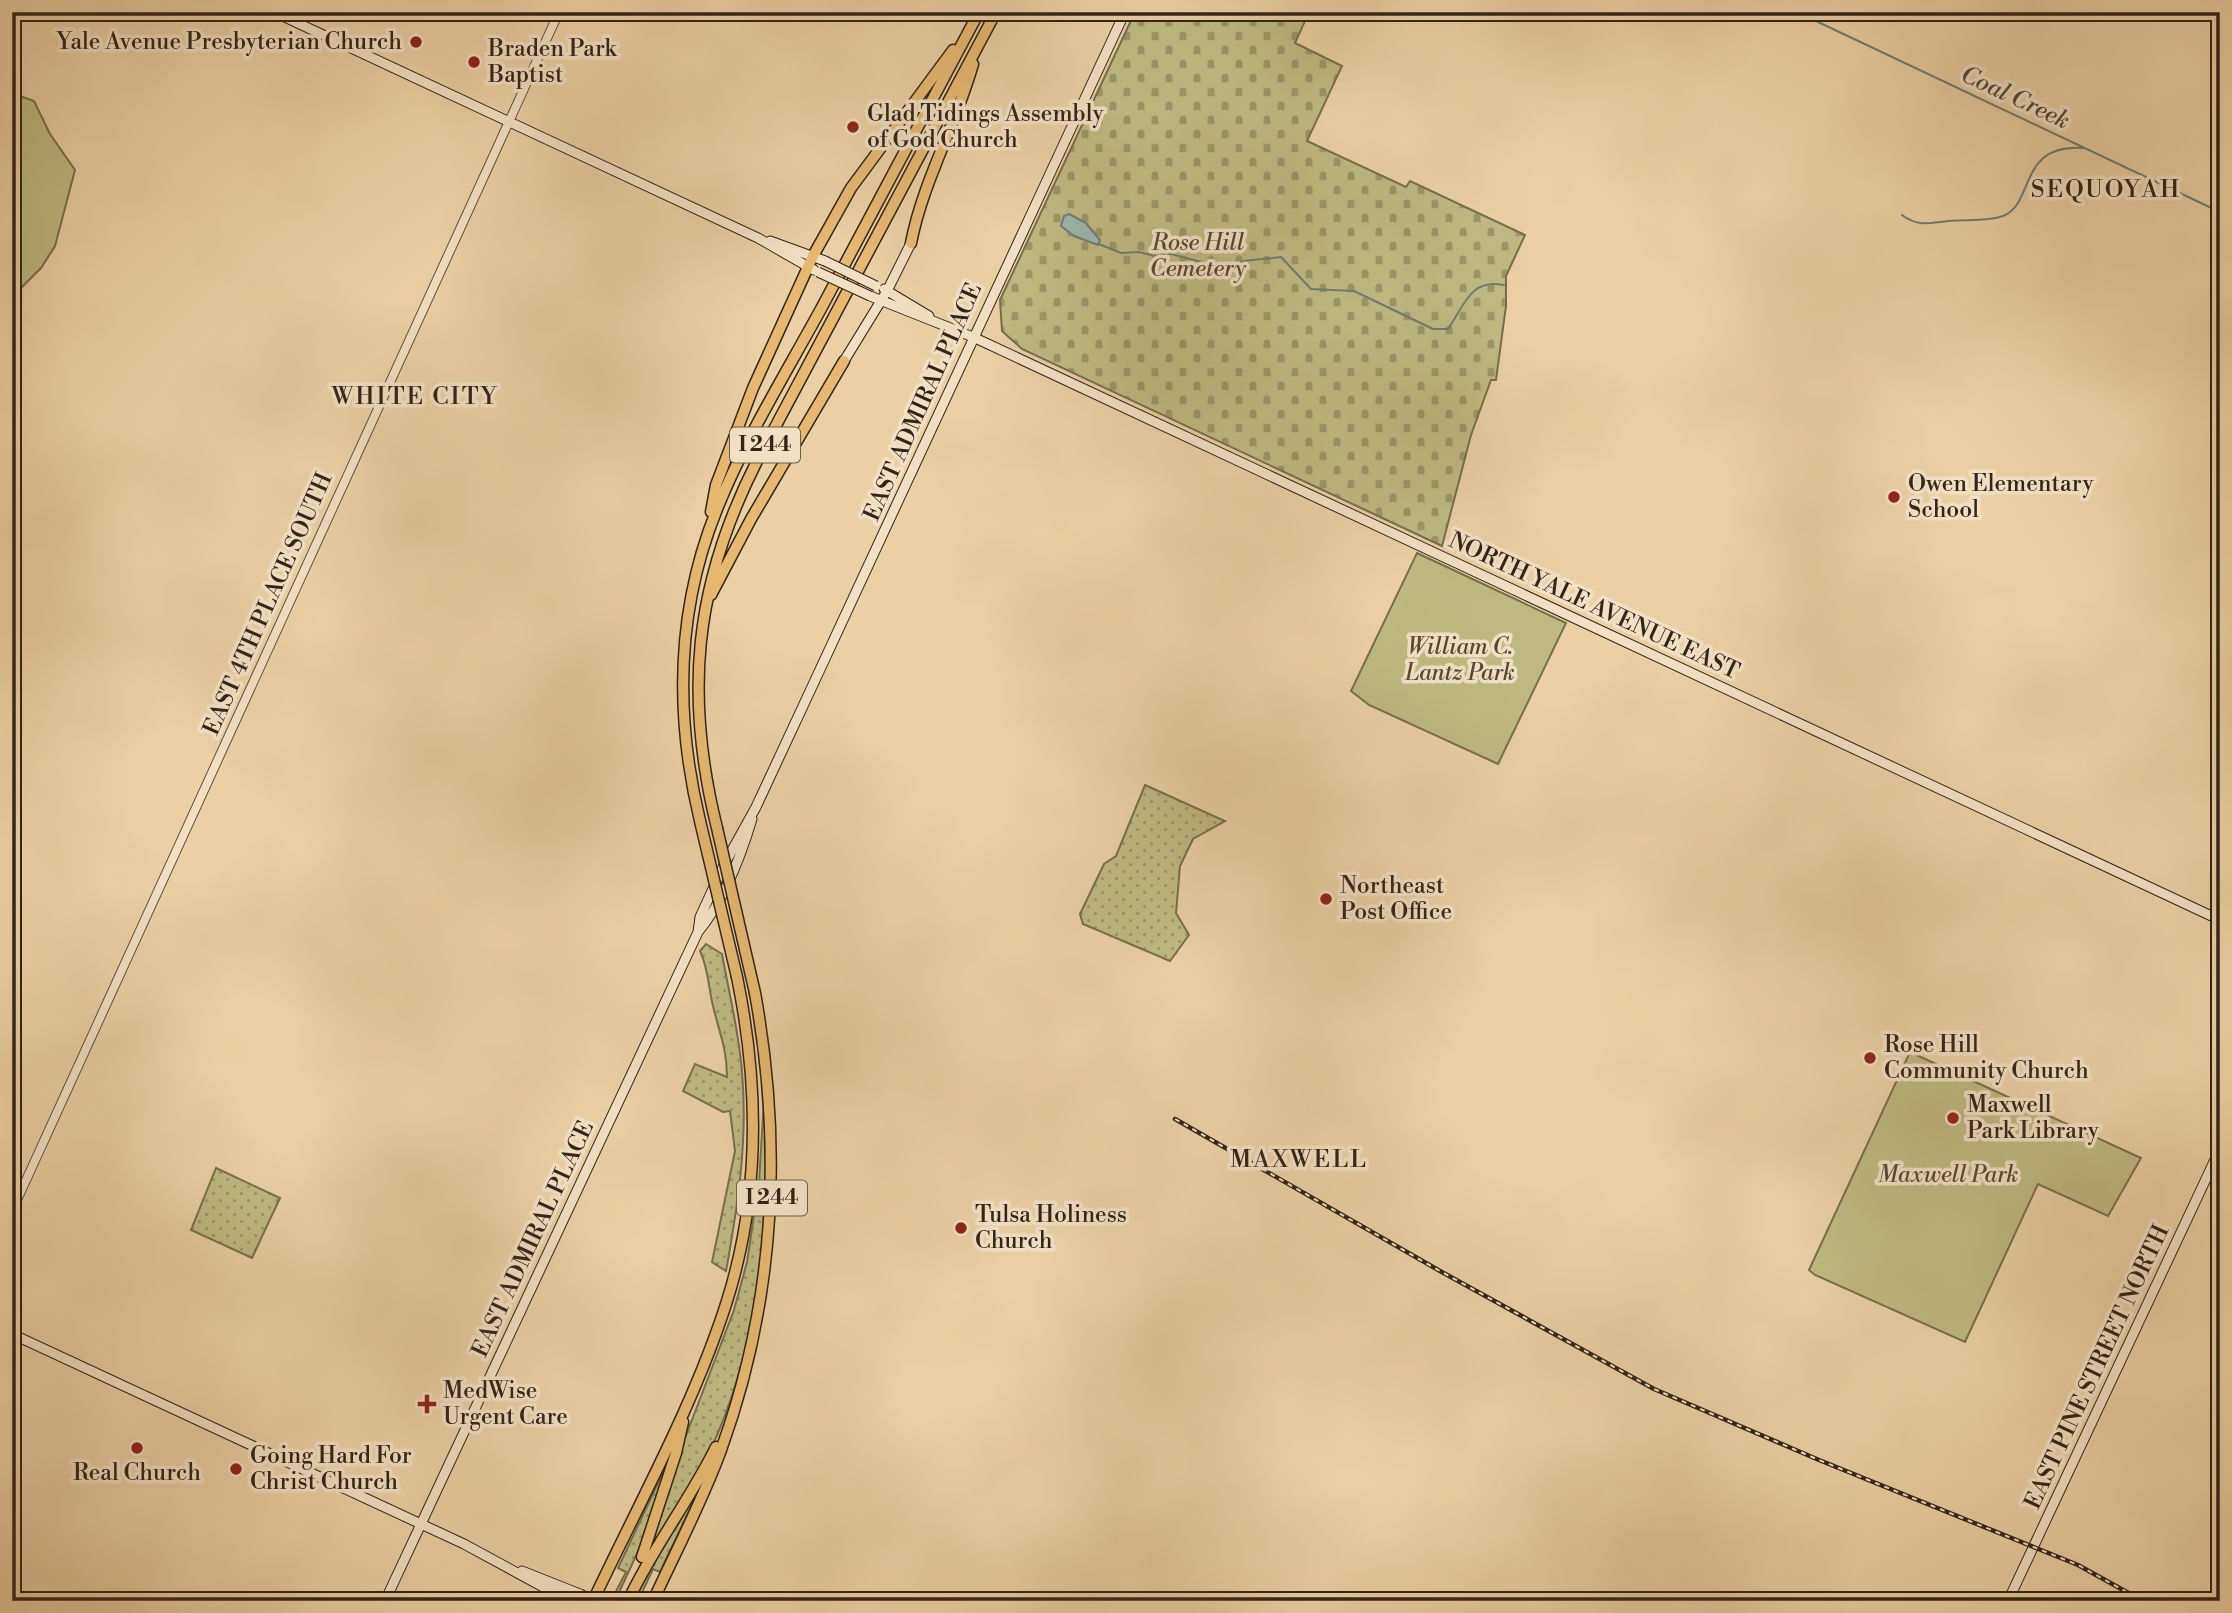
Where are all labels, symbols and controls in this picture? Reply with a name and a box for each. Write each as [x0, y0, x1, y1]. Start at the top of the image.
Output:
place label: Yale Avenue Presbyterian Church [55, 28, 402, 56]
marker: Yale Avenue Presbyterian Church [408, 34, 424, 50]
place label: Braden Park Baptist [487, 35, 618, 89]
marker: Braden Park Baptist [466, 54, 482, 70]
water label: Coal Creek [1956, 60, 2074, 136]
place label: Glad Tidings Assembly of God Church [867, 100, 1105, 154]
marker: Glad Tidings Assembly of God Church [845, 119, 861, 135]
district label: SEQUOYAH [2031, 175, 2181, 205]
park label: Rose Hill Cemetery [1150, 229, 1247, 283]
street label: EAST ADMIRAL PLACE [858, 279, 988, 525]
district label: WHITE CITY [331, 382, 498, 412]
road number: I 244 [730, 428, 800, 462]
street label: EAST 4TH PLACE SOUTH [197, 468, 339, 740]
place label: Owen Elementary School [1908, 470, 2094, 524]
marker: Owen Elementary School [1886, 489, 1902, 505]
street label: NORTH YALE AVENUE EAST [1444, 526, 1744, 686]
park label: William C. Lantz Park [1404, 633, 1515, 687]
place label: Northeast Post Office [1340, 872, 1452, 926]
marker: Northeast Post Office [1318, 891, 1334, 907]
place label: Rose Hill Community Church [1884, 1031, 2089, 1085]
marker: Rose Hill Community Church [1862, 1050, 1878, 1066]
place label: Maxwell Park Library [1967, 1091, 2100, 1145]
marker: Maxwell Park Library [1945, 1110, 1961, 1126]
street label: EAST ADMIRAL PLACE [466, 1116, 600, 1362]
district label: MAXWELL [1230, 1145, 1368, 1175]
park label: Maxwell Park [1878, 1161, 2018, 1189]
road number: I 244 [737, 1180, 807, 1216]
place label: Tulsa Holiness Church [975, 1201, 1127, 1255]
marker: Tulsa Holiness Church [953, 1220, 969, 1236]
street label: EAST PINE STREET NORTH [2019, 1220, 2176, 1514]
place label: MedWise Urgent Care [443, 1377, 568, 1431]
marker: MedWise Urgent Care [417, 1394, 437, 1414]
marker: Real Church [129, 1440, 145, 1456]
place label: Going Hard For Christ Church [250, 1442, 412, 1496]
place label: Real Church [73, 1459, 201, 1487]
marker: Going Hard For Christ Church [228, 1461, 244, 1477]

